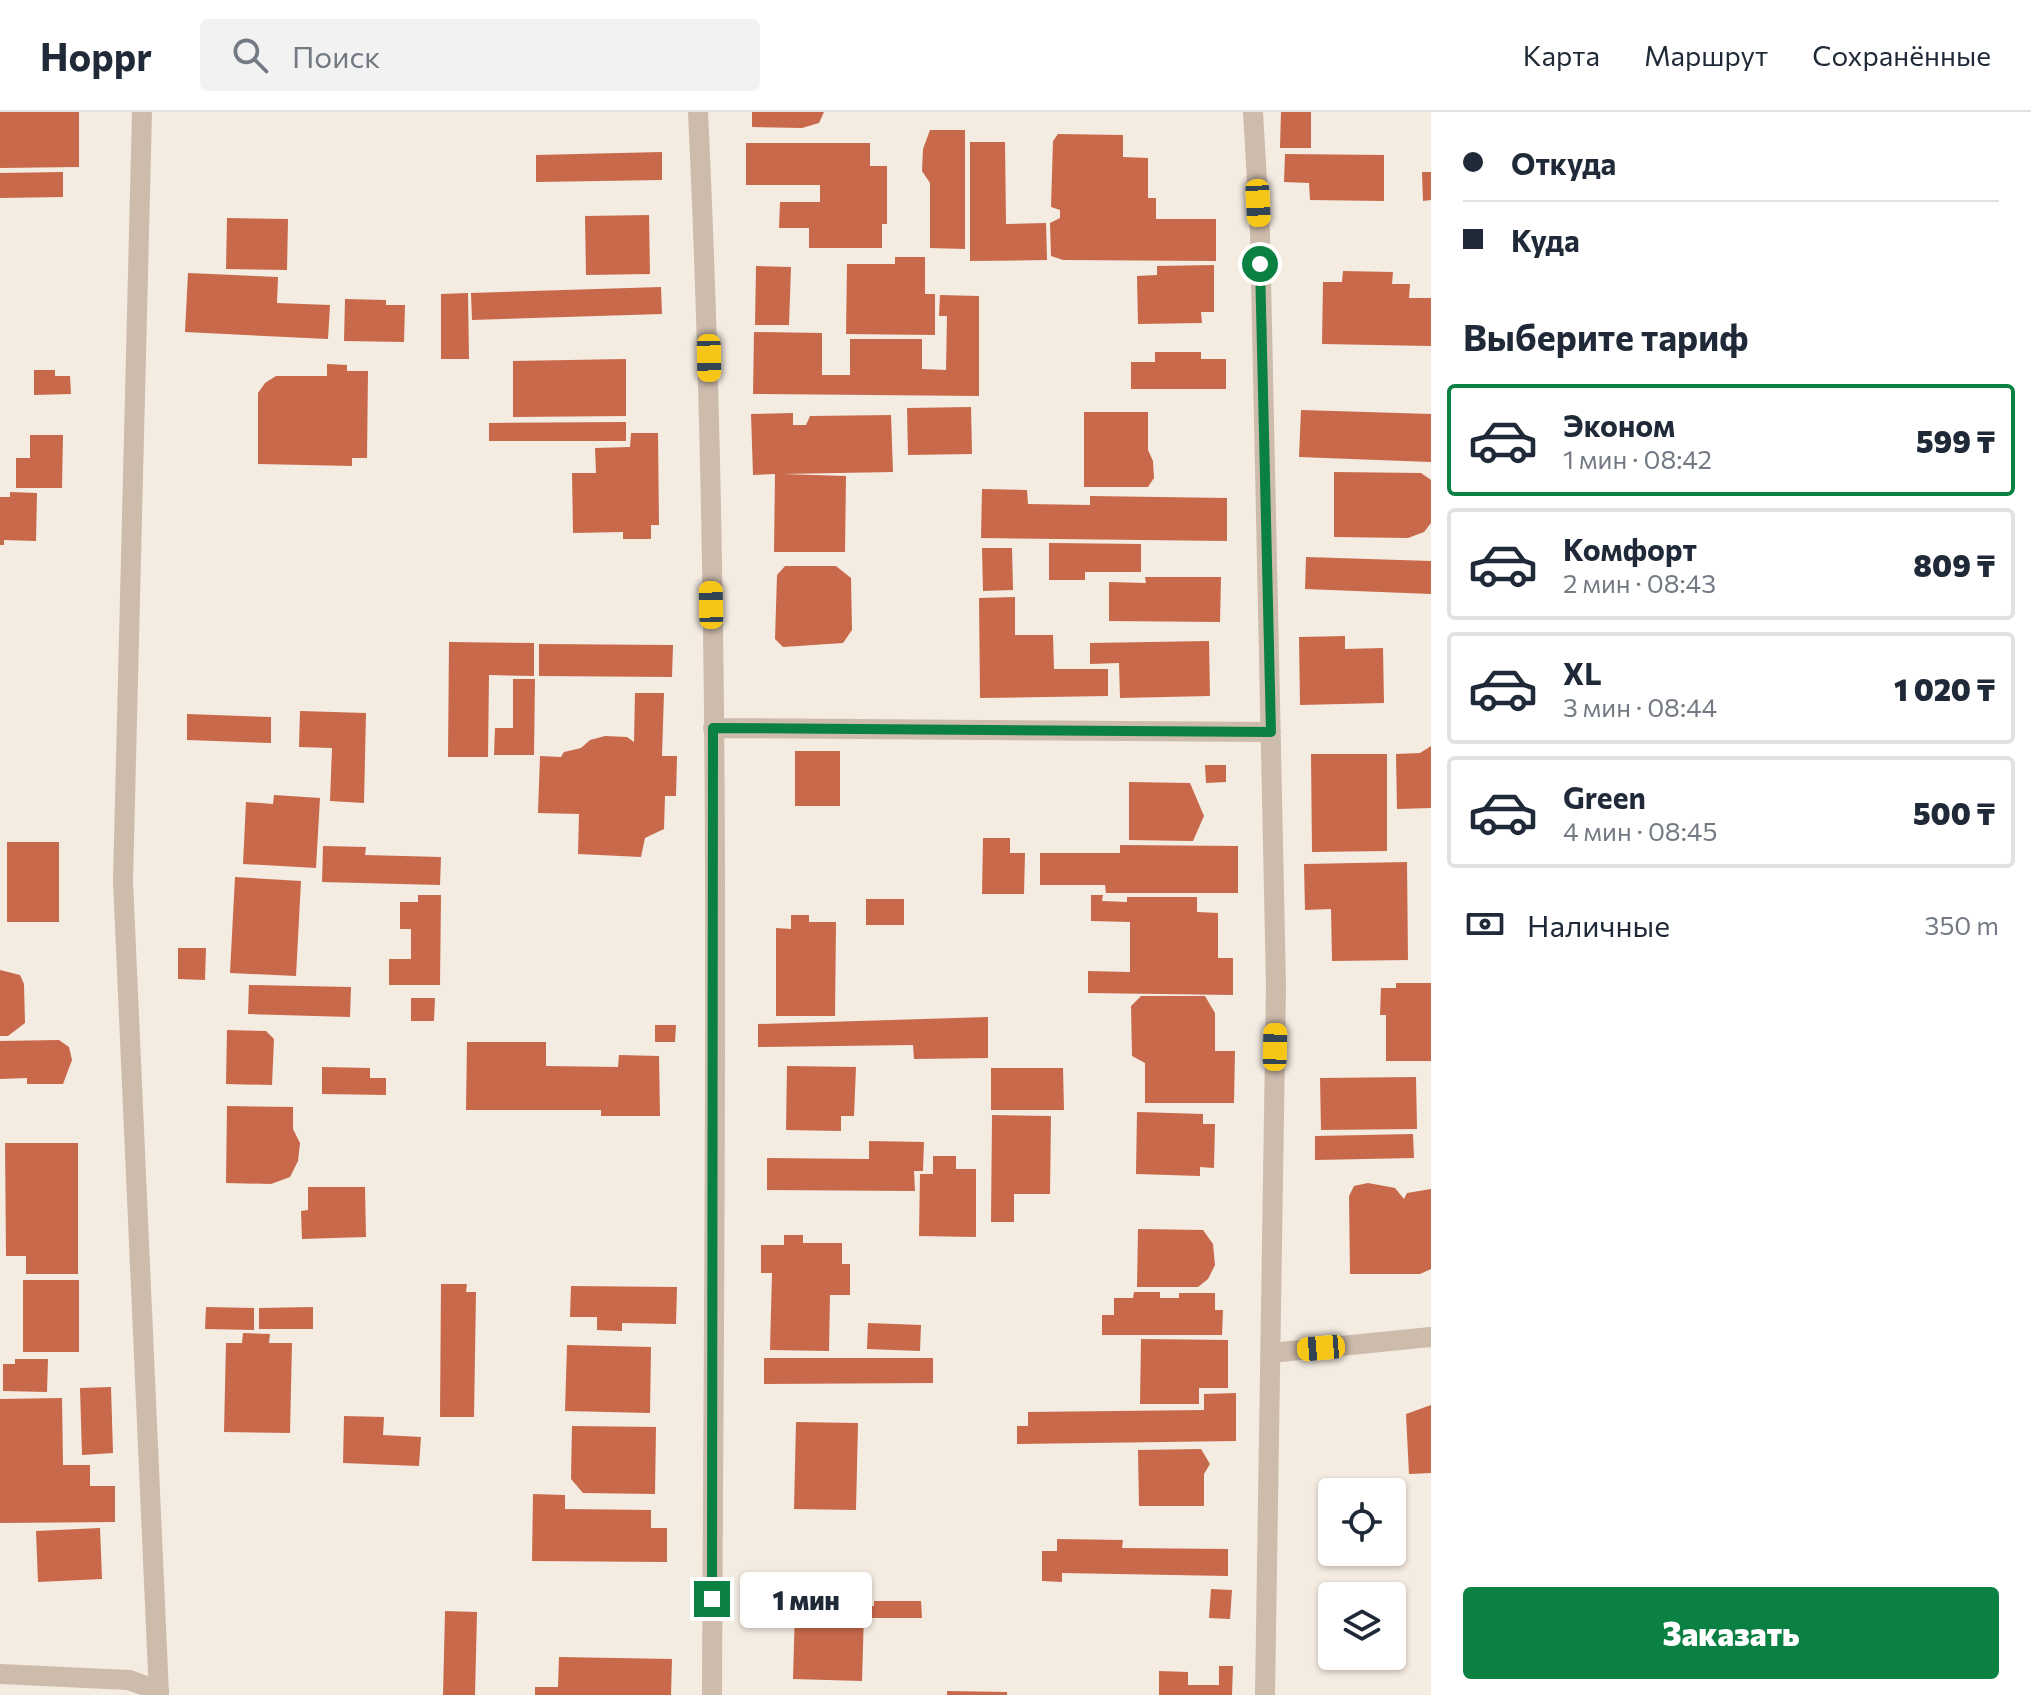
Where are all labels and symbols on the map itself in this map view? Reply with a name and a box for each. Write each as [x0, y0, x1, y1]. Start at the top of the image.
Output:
car [1245, 178, 1271, 228]
route start [1242, 246, 1278, 282]
car [697, 334, 721, 382]
car [699, 581, 723, 629]
car [1263, 1023, 1287, 1071]
car [1296, 1334, 1346, 1362]
callout: 1 мин [740, 1571, 872, 1627]
route end [694, 1581, 730, 1617]

